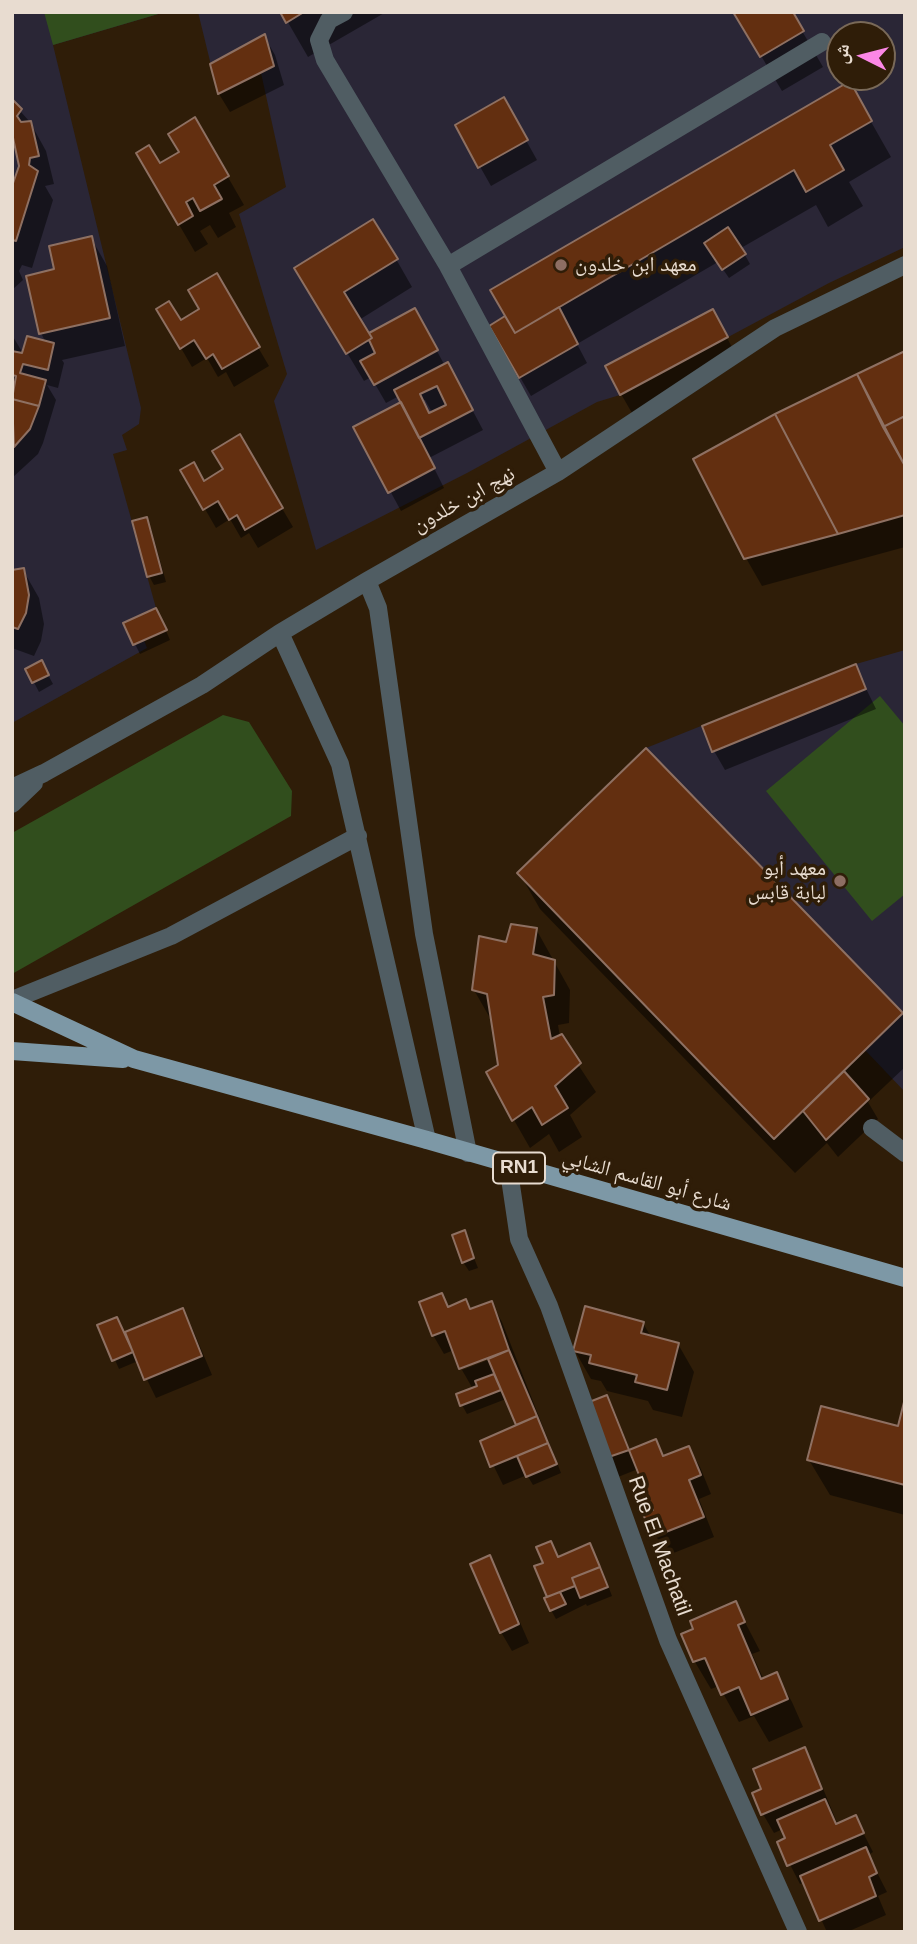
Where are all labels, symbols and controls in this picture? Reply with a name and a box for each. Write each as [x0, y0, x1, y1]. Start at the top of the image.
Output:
north arrow [826, 21, 896, 91]
text: ش [830, 43, 853, 65]
place label: معهد ابن خلدون [575, 252, 697, 278]
marker: معهد ابن خلدون [553, 257, 569, 273]
street label: نهج ابن خلدون [408, 462, 520, 538]
place label: معهد أبو لبابة قابس [748, 856, 826, 906]
marker: معهد أبو لبابة قابس [832, 873, 848, 889]
street label: شارع أبو القاسم الشابي [560, 1145, 734, 1217]
road number: RN1 [493, 1152, 545, 1184]
street label: Rue El Machatil [622, 1473, 696, 1619]

